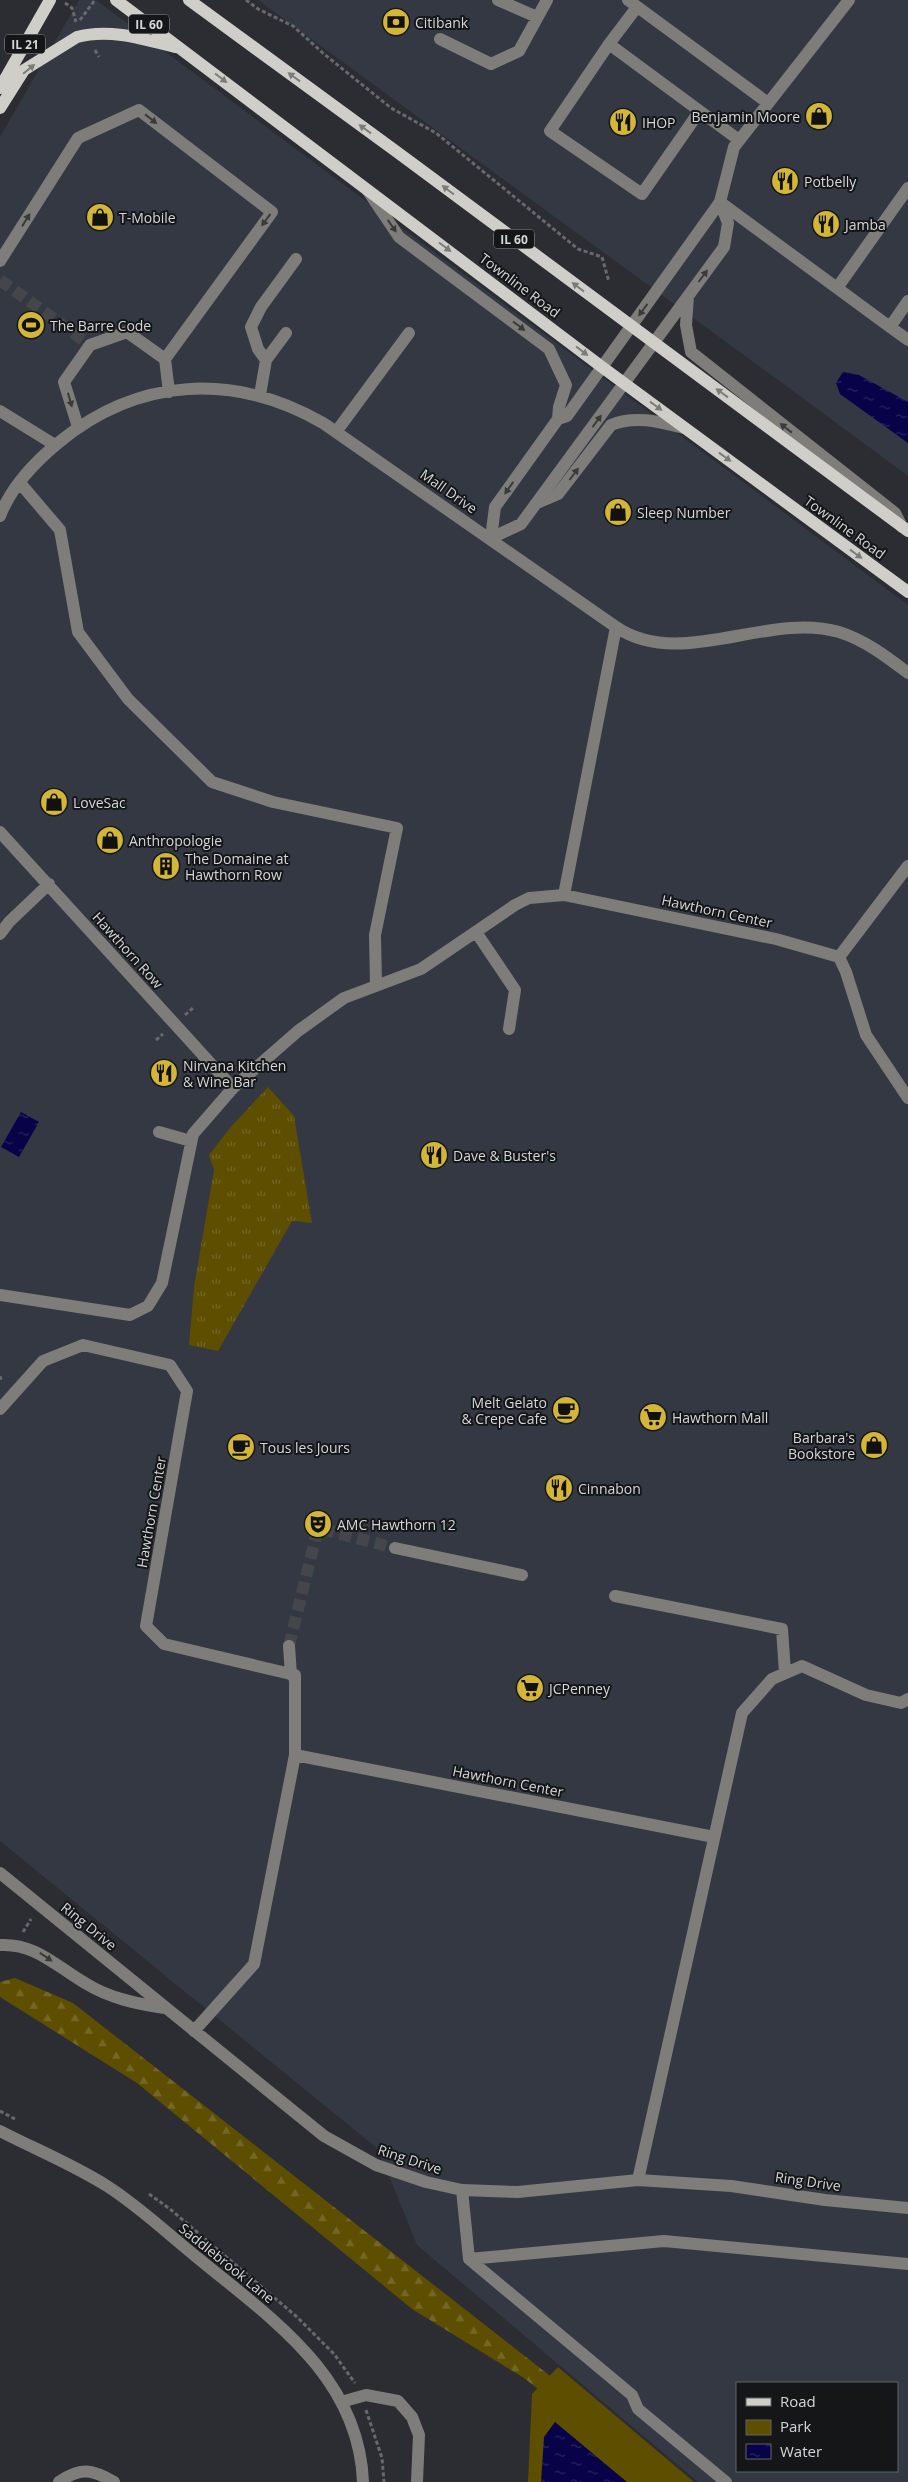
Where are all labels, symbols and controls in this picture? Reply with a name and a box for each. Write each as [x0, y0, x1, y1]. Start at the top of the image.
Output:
bank icon: Citibank [381, 7, 411, 37]
place label: Citibank [415, 13, 469, 32]
road number: IL 60 [129, 14, 169, 34]
road number: IL 21 [5, 34, 45, 54]
one-way arrow [22, 63, 35, 74]
one-way arrow [287, 72, 301, 82]
one-way arrow [214, 73, 228, 83]
shop icon: Benjamin Moore [804, 101, 834, 131]
restaurant icon: IHOP [608, 107, 638, 137]
place label: Benjamin Moore [691, 107, 800, 126]
one-way arrow [144, 113, 157, 124]
place label: IHOP [642, 113, 676, 132]
one-way arrow [359, 123, 372, 134]
restaurant icon: Potbelly [770, 166, 800, 196]
place label: Potbelly [804, 172, 857, 191]
one-way arrow [441, 185, 455, 195]
shop icon: T-Mobile [85, 202, 115, 232]
place label: T-Mobile [119, 208, 176, 227]
restaurant icon: Jamba [811, 209, 841, 239]
one-way arrow [261, 213, 271, 227]
one-way arrow [21, 214, 31, 227]
place label: Jamba [843, 215, 886, 234]
one-way arrow [387, 219, 397, 233]
road number: IL 60 [494, 230, 534, 248]
one-way arrow [438, 242, 451, 253]
street label: Townline Road [476, 248, 564, 322]
one-way arrow [698, 269, 708, 283]
one-way arrow [571, 282, 585, 292]
one-way arrow [638, 303, 648, 317]
sports icon: The Barre Code [16, 310, 46, 340]
place label: The Barre Code [50, 316, 151, 335]
one-way arrow [512, 321, 525, 332]
one-way arrow [575, 346, 588, 357]
one-way arrow [716, 388, 729, 399]
one-way arrow [66, 392, 74, 407]
one-way arrow [649, 400, 662, 410]
one-way arrow [592, 414, 602, 428]
one-way arrow [779, 423, 793, 433]
one-way arrow [719, 452, 732, 462]
street label: Mall Drive [417, 464, 481, 518]
one-way arrow [569, 467, 579, 481]
one-way arrow [504, 481, 514, 495]
street label: Townline Road [801, 491, 889, 563]
shop icon: Sleep Number [603, 497, 633, 527]
place label: Sleep Number [637, 503, 731, 522]
one-way arrow [849, 548, 862, 559]
shop icon: LoveSac [39, 787, 69, 817]
place label: LoveSac [73, 793, 126, 812]
shop icon: Anthropologie [95, 825, 125, 855]
place label: Anthropologie [129, 831, 222, 850]
place label: The Domaine at Hawthorn Row [185, 849, 289, 884]
building icon: The Domaine at Hawthorn Row [151, 851, 181, 881]
street label: Hawthorn Center [660, 890, 774, 932]
street label: Hawthorn Row [89, 908, 168, 992]
place label: Nirvana Kitchen & Wine Bar [183, 1056, 286, 1091]
restaurant icon: Nirvana Kitchen & Wine Bar [149, 1058, 179, 1088]
restaurant icon: Dave & Buster's [419, 1140, 449, 1170]
place label: Dave & Buster's [453, 1146, 556, 1165]
place label: Melt Gelato & Crepe Cafe [462, 1393, 547, 1428]
cafe icon: Melt Gelato & Crepe Cafe [551, 1395, 581, 1425]
supermarket icon: Hawthorn Mall [638, 1402, 668, 1432]
place label: Hawthorn Mall [672, 1408, 768, 1427]
place label: Barbara's Bookstore [788, 1428, 855, 1463]
shop icon: Barbara's Bookstore [859, 1430, 889, 1460]
cafe icon: Tous les Jours [226, 1432, 256, 1462]
place label: Tous les Jours [260, 1438, 350, 1457]
street label: Hawthorn Center [132, 1455, 170, 1569]
restaurant icon: Cinnabon [544, 1473, 574, 1503]
place label: Cinnabon [578, 1479, 641, 1498]
theatre icon: AMC Hawthorn 12 [303, 1509, 333, 1539]
place label: AMC Hawthorn 12 [337, 1515, 456, 1534]
supermarket icon: JCPenney [515, 1673, 545, 1703]
place label: JCPenney [547, 1679, 611, 1698]
street label: Hawthorn Center [451, 1761, 565, 1801]
street label: Ring Drive [57, 1898, 121, 1954]
one-way arrow [39, 1952, 53, 1962]
street label: Ring Drive [376, 2140, 445, 2178]
street label: Ring Drive [774, 2167, 842, 2195]
street label: Saddlebrook Lane [175, 2219, 279, 2307]
legend [736, 2382, 898, 2472]
text: Road [780, 2391, 816, 2411]
text: Park [780, 2416, 811, 2436]
text: Water [780, 2441, 822, 2461]

